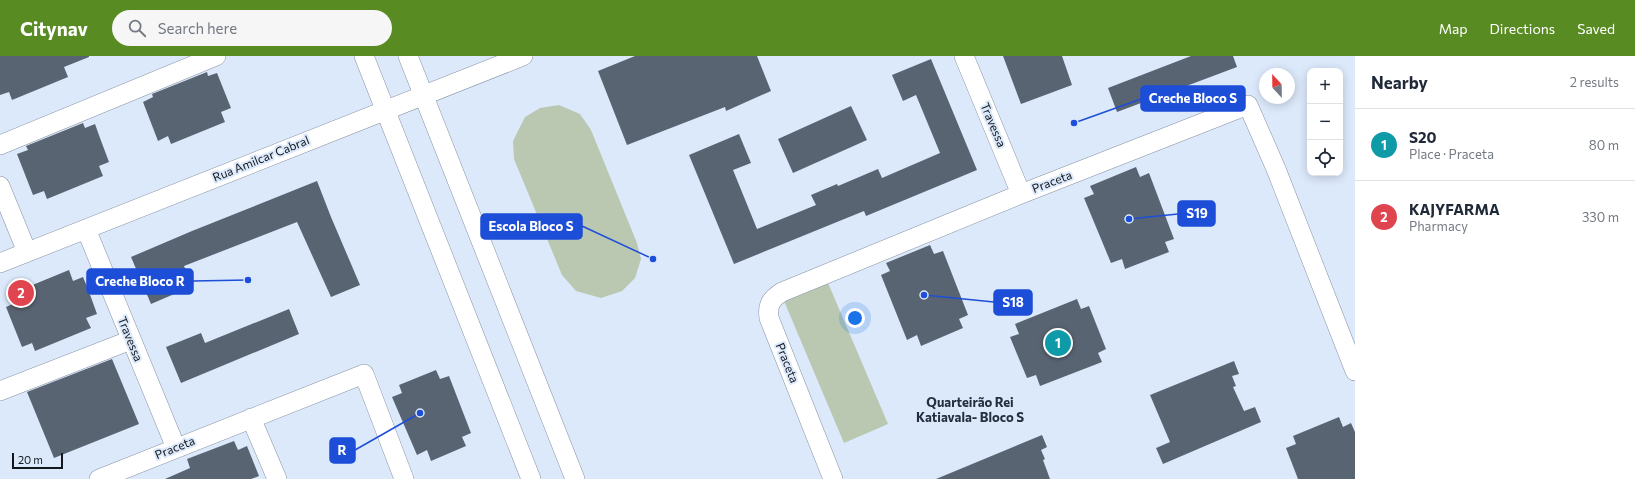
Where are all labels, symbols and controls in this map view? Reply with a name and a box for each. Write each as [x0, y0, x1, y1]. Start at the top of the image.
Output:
search box [112, 10, 392, 46]
text: Citynav [20, 17, 88, 40]
icon: search [126, 17, 148, 39]
text: Search here [158, 19, 237, 37]
text: Map [1439, 20, 1468, 37]
text: Directions [1490, 20, 1555, 37]
text: Saved [1577, 20, 1615, 37]
north arrow [1259, 68, 1295, 104]
map controls [1307, 68, 1343, 176]
button: + [1307, 68, 1343, 104]
text: Nearby [1371, 72, 1428, 93]
text: 2 results [1570, 74, 1619, 90]
callout: Creche Bloco S [1141, 86, 1245, 111]
text: Creche Bloco S [1149, 90, 1237, 106]
street label: Travessa [978, 100, 1010, 149]
button: − [1307, 104, 1343, 140]
text: S20 [1409, 128, 1436, 146]
street label: Rua Amilcar Cabral [210, 132, 311, 184]
text: 1 [1381, 137, 1387, 153]
text: 80 m [1589, 137, 1619, 153]
button: locate [1307, 140, 1343, 176]
text: Place · Praceta [1409, 146, 1494, 162]
street label: Praceta [1030, 167, 1074, 195]
text: KAJYFARMA [1409, 200, 1500, 218]
callout: S19 [1178, 201, 1215, 226]
text: S19 [1186, 205, 1208, 221]
text: 2 [1380, 209, 1388, 225]
text: 330 m [1582, 209, 1619, 225]
callout: Escola Bloco S [481, 214, 582, 239]
text: Escola Bloco S [489, 218, 574, 234]
text: Pharmacy [1409, 218, 1468, 234]
callout: Creche Bloco R [87, 269, 193, 294]
text: Creche Bloco R [95, 273, 185, 289]
pin: 2 [8, 278, 34, 308]
callout: S18 [994, 290, 1032, 315]
text: S18 [1002, 294, 1024, 310]
your location [845, 308, 865, 328]
street label: Travessa [116, 314, 146, 363]
pin: 1 [1045, 328, 1071, 358]
street label: Praceta [774, 341, 802, 385]
district label: Quarteirão Rei Katiavala- Bloco S [916, 394, 1024, 425]
street label: Praceta [153, 433, 197, 461]
callout: R [330, 438, 355, 463]
text: R [338, 442, 347, 458]
scale bar [12, 451, 63, 470]
text: 20 m [18, 453, 43, 466]

